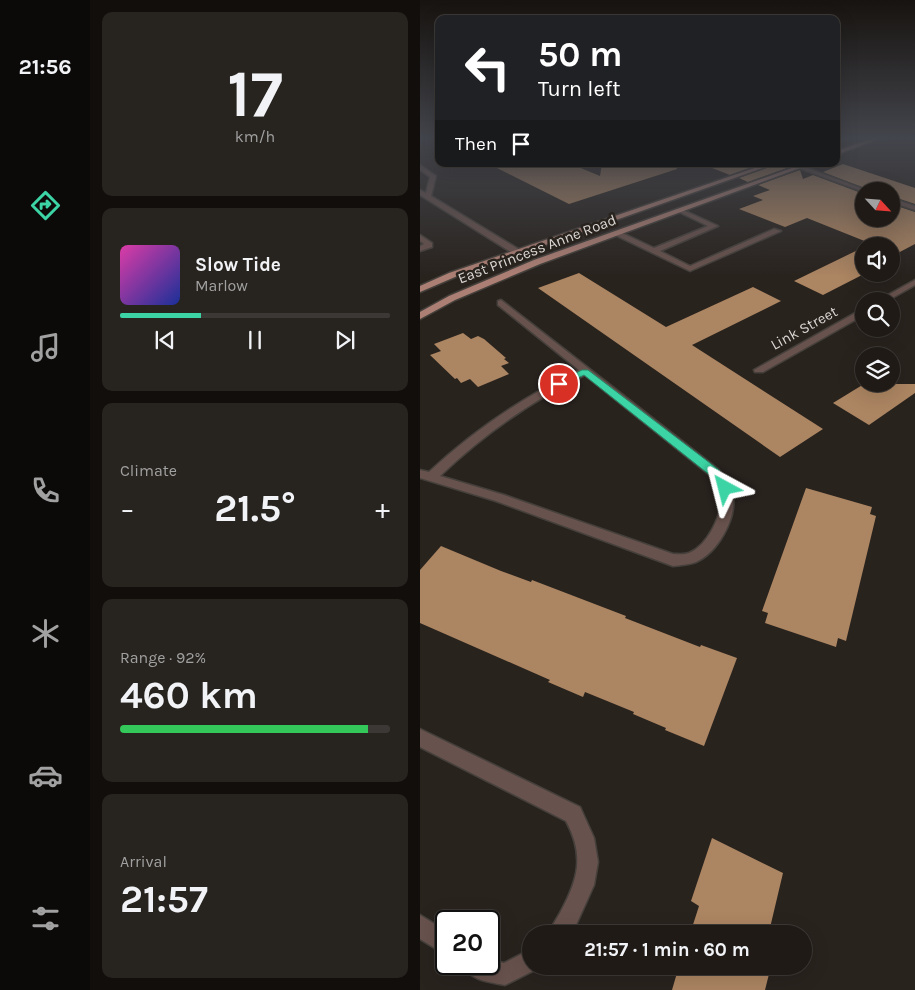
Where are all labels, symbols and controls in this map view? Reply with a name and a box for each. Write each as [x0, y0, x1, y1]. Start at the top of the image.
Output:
text: 50 m [538, 34, 623, 75]
icon: left [455, 35, 520, 100]
text: 21:56 [18, 54, 72, 80]
text: 17 [227, 56, 283, 132]
text: Turn left [538, 76, 621, 102]
text: km/h [235, 127, 275, 146]
icon: arrive [507, 130, 535, 158]
text: Then [455, 133, 497, 155]
north arrow [855, 182, 900, 228]
map controls [855, 182, 900, 392]
icon: directions [28, 188, 63, 223]
street label: East Princess Anne Road [455, 210, 619, 288]
button: sound [855, 237, 900, 282]
text: Slow Tide [195, 254, 281, 276]
text: Marlow [195, 276, 248, 295]
button: search [855, 292, 900, 337]
street label: Link Street [767, 302, 841, 354]
icon: previous [151, 326, 179, 354]
icon: pause [241, 326, 269, 354]
icon: next [331, 326, 359, 354]
icon: music [28, 330, 63, 365]
button: layers [855, 347, 900, 392]
pin [538, 363, 580, 405]
icon: arrive [545, 370, 573, 398]
text: Climate [120, 461, 177, 480]
position arrow [698, 461, 750, 513]
icon: phone [28, 473, 63, 508]
text: 21.5° [214, 486, 296, 531]
text: − [120, 492, 135, 525]
text: + [375, 492, 390, 525]
icon: climate [28, 616, 63, 651]
text: Range · 92% [120, 648, 206, 667]
text: 460 km [120, 673, 258, 718]
icon: car [28, 758, 63, 793]
text: Arrival [120, 852, 167, 871]
text: 21:57 [120, 877, 208, 922]
icon: filters [28, 901, 63, 936]
speed limit sign: 20 [435, 910, 500, 975]
text: 21:57 · 1 min · 60 m [584, 939, 750, 961]

